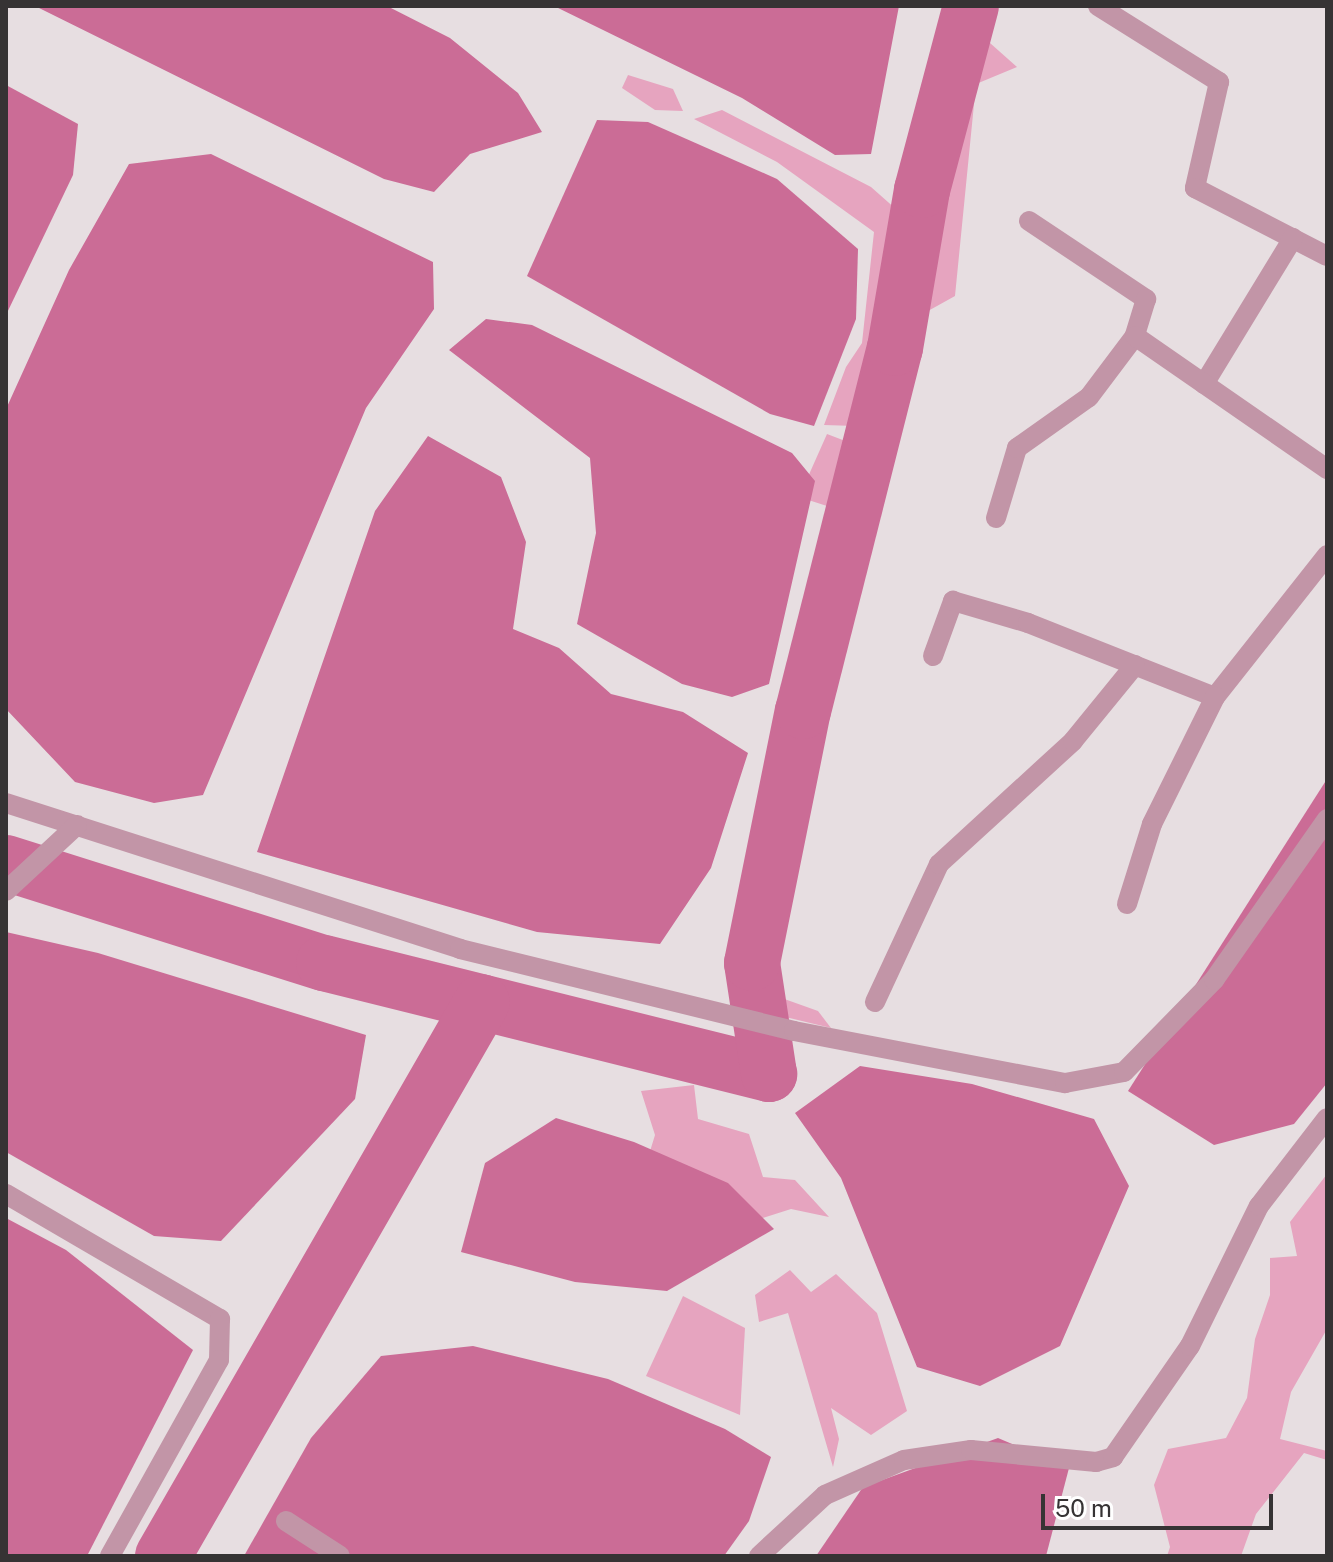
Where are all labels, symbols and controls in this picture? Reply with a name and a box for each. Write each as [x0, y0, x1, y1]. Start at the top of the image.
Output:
scale bar [1045, 1478, 1277, 1528]
text: 50 m [1055, 1494, 1112, 1522]

